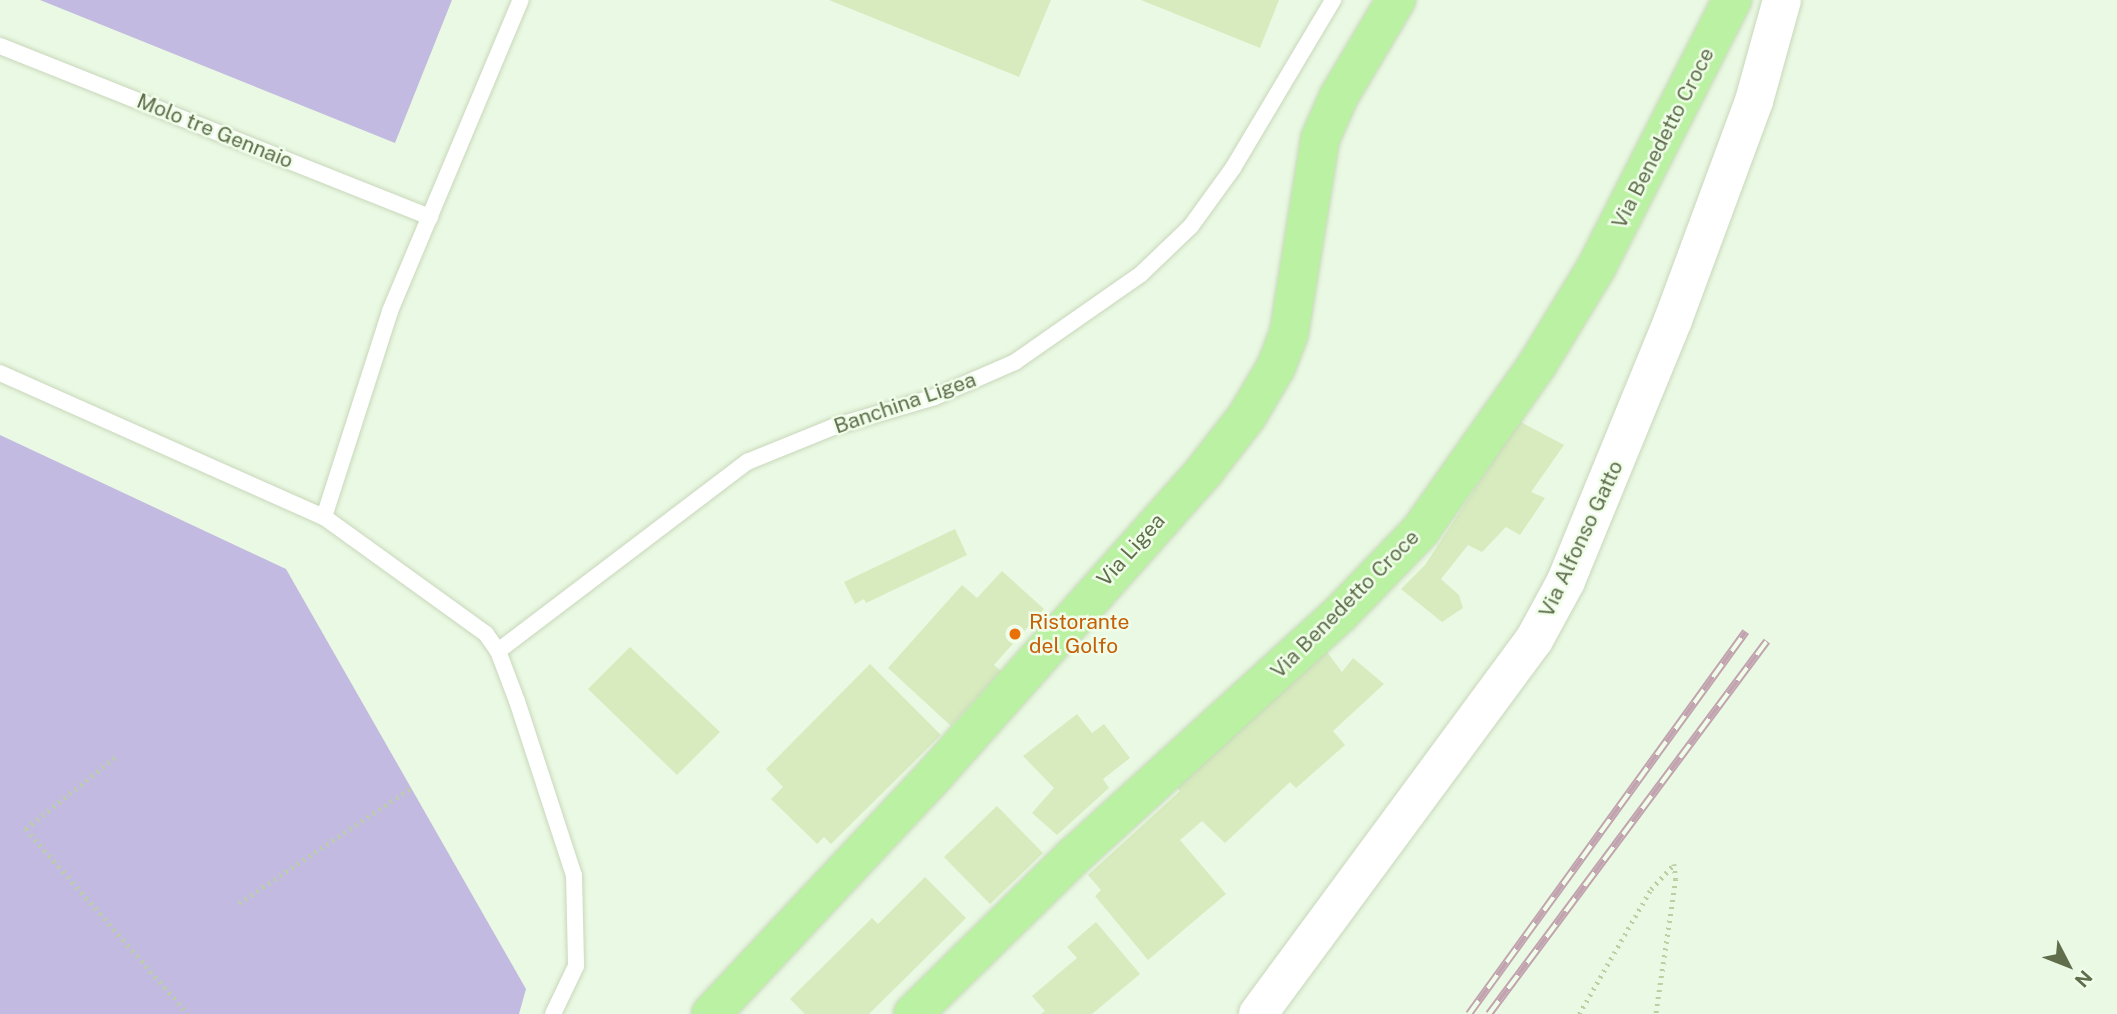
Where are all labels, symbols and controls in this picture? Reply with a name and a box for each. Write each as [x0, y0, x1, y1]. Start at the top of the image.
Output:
street label: Via Benedetto Croce [1606, 43, 1720, 233]
street label: Molo tre Gennaio [133, 88, 297, 174]
street label: Banchina Ligea [831, 367, 979, 439]
street label: Via Alfonso Gatto [1534, 457, 1628, 621]
street label: Via Ligea [1092, 508, 1170, 592]
street label: Via Benedetto Croce [1266, 525, 1424, 683]
place label: Ristorante del Golfo [1029, 609, 1129, 659]
marker: Ristorante del Golfo [1007, 626, 1023, 642]
north arrow [2033, 930, 2103, 1000]
text: N [2070, 966, 2097, 992]

